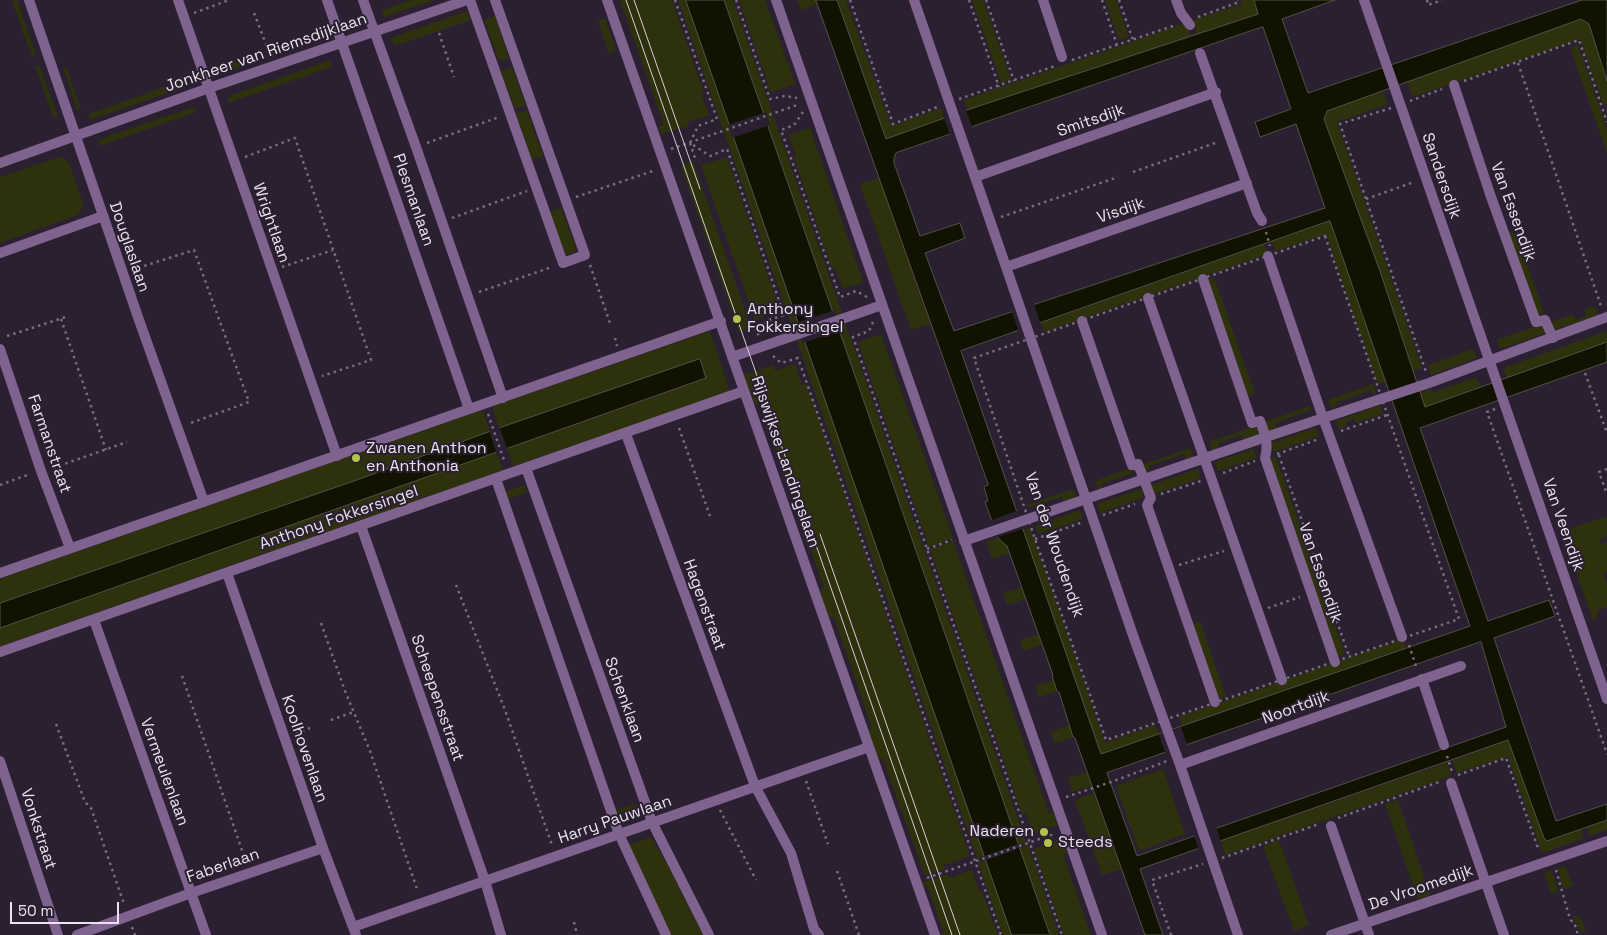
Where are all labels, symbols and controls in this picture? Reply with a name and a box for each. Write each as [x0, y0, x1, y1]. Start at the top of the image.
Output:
street label: Jonkheer van Riemsdijklaan [162, 9, 370, 97]
street label: Smitsdijk [1055, 101, 1127, 141]
street label: Sandersdijk [1417, 130, 1465, 222]
street label: Plesmanlaan [388, 151, 438, 249]
street label: Van Essendijk [1486, 160, 1540, 264]
street label: Wrightlaan [248, 181, 294, 265]
street label: Visdijk [1095, 194, 1147, 228]
street label: Douglaslaan [105, 199, 153, 295]
place label: Anthony Fokkersingel [747, 300, 843, 338]
marker: Anthony Fokkersingel [731, 313, 743, 325]
street label: Rijswijkse Landingslaan [747, 374, 823, 550]
street label: Farmanstraat [23, 392, 75, 496]
place label: Zwanen Anthon en Anthonia [366, 439, 487, 477]
marker: Zwanen Anthon en Anthonia [350, 452, 362, 464]
street label: Van der Woudendijk [1020, 470, 1088, 620]
street label: Van Veendijk [1538, 476, 1588, 574]
street label: Anthony Fokkersingel [257, 482, 421, 554]
street label: Van Essendijk [1294, 521, 1346, 625]
street label: Hagenstraat [679, 557, 729, 653]
street label: Scheepensstraat [406, 632, 468, 764]
street label: Schenklaan [600, 655, 648, 745]
street label: Noortdijk [1260, 687, 1332, 729]
street label: Koolhovenlaan [277, 693, 331, 805]
street label: Vermeulenlaan [136, 716, 192, 828]
street label: Vonkstraat [16, 786, 60, 872]
street label: Harry Pauwlaan [556, 792, 674, 848]
place label: Naderen [970, 822, 1034, 842]
marker: Naderen [1038, 826, 1050, 838]
place label: Steeds [1058, 833, 1113, 853]
marker: Steeds [1042, 837, 1054, 849]
street label: Faberlaan [184, 845, 262, 887]
street label: De Vroomedijk [1366, 861, 1476, 915]
scale bar [12, 892, 121, 924]
text: 50 m [18, 901, 53, 920]

